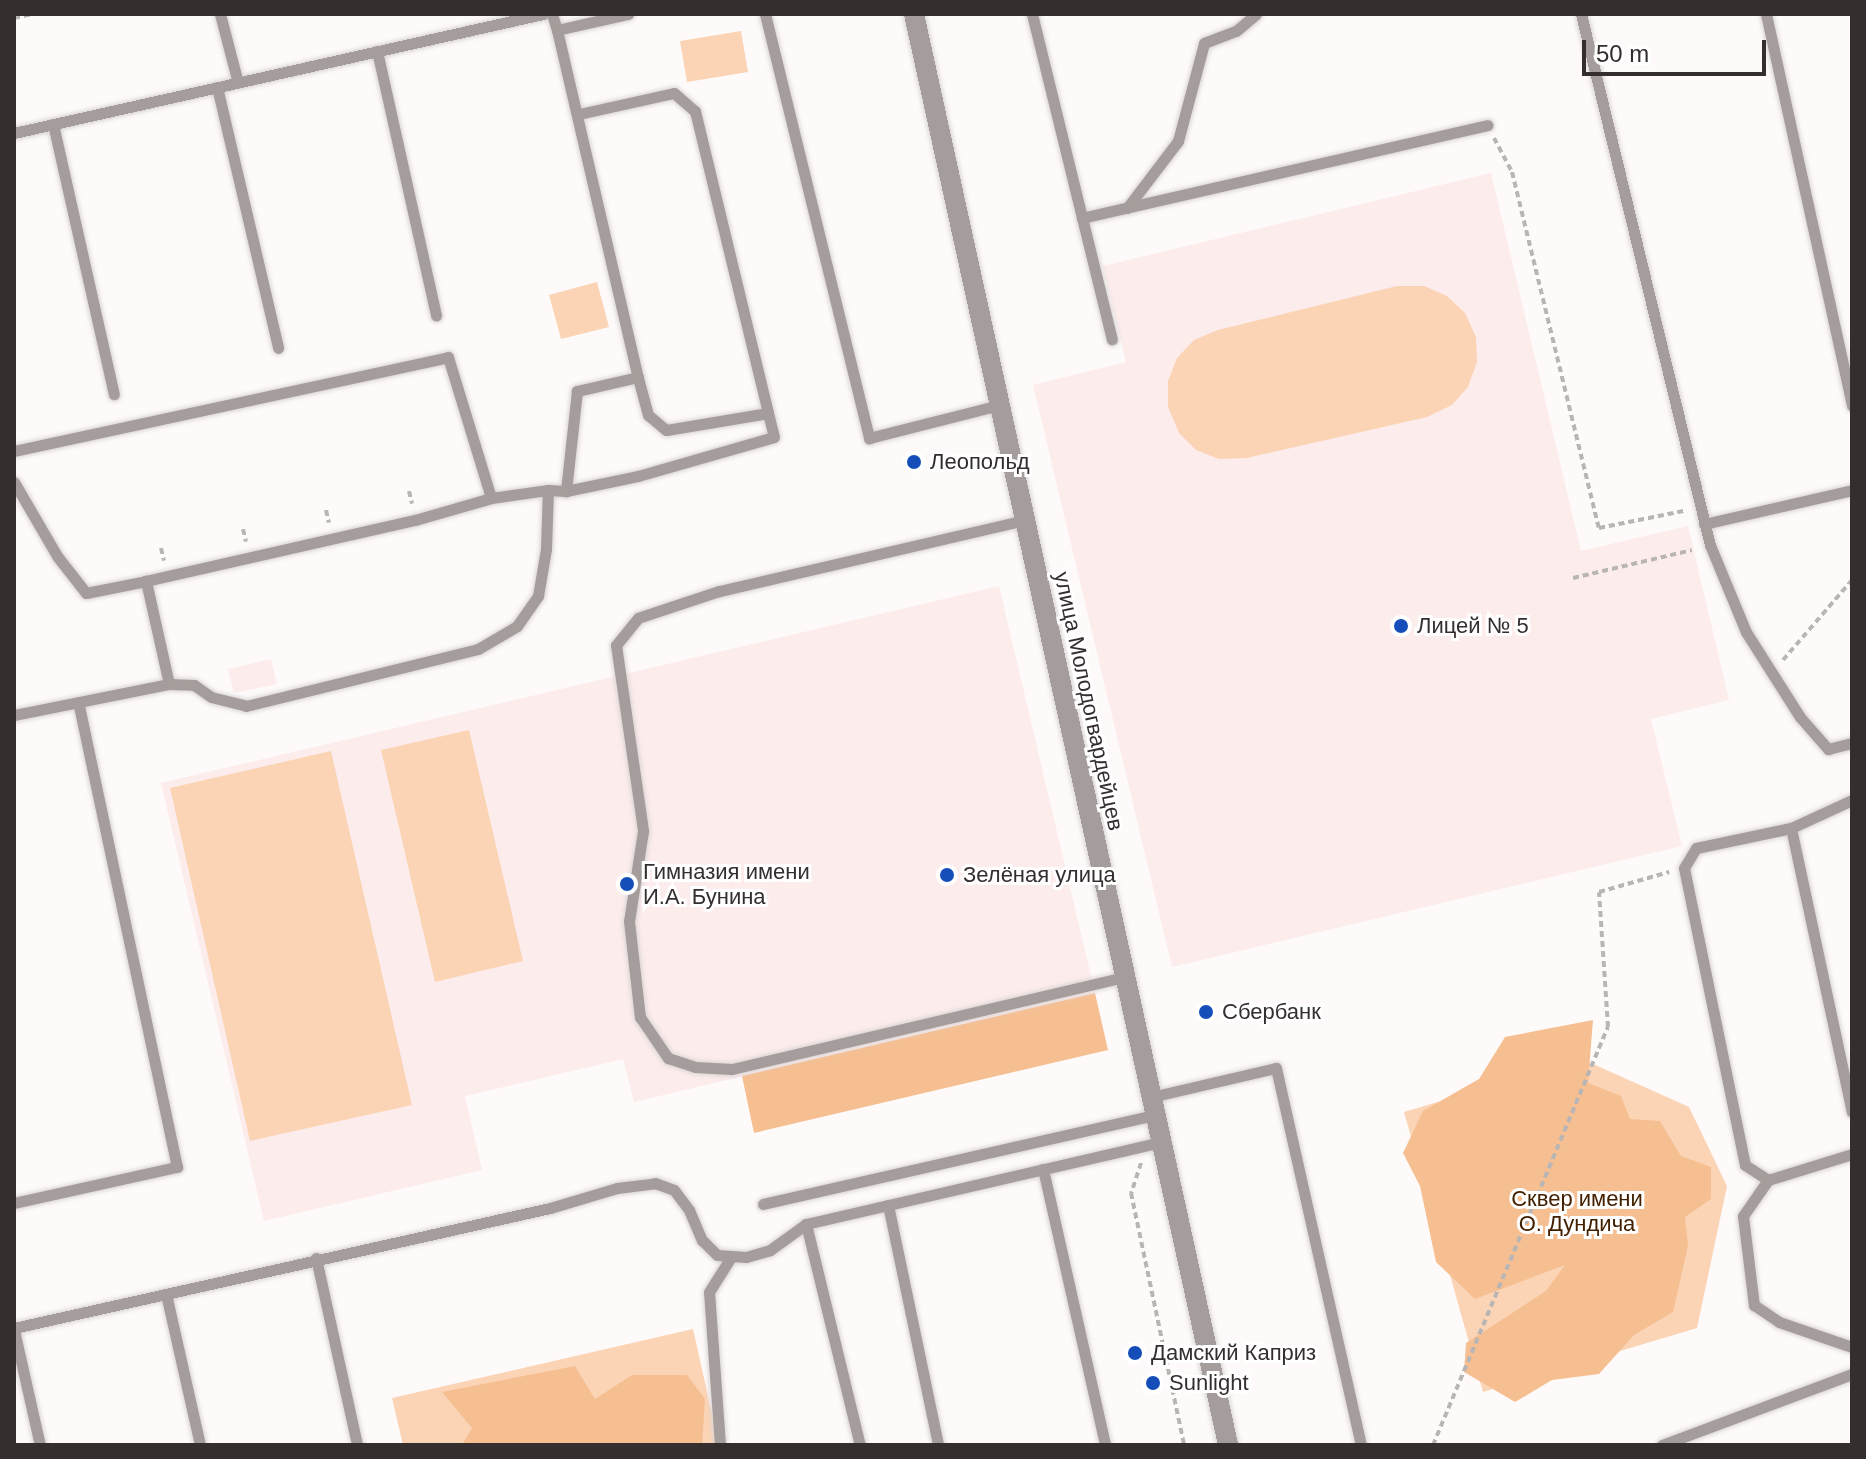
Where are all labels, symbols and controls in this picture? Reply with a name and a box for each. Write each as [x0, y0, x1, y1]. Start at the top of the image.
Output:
scale bar [1586, 24, 1770, 74]
text: 50 m [1596, 40, 1649, 67]
place label: Леопольд [930, 449, 1030, 475]
marker: Леопольд [905, 453, 923, 471]
street label: улица Молодогвардейцев [1049, 569, 1129, 833]
place label: Лицей № 5 [1417, 613, 1529, 639]
marker: Лицей № 5 [1392, 617, 1410, 635]
place label: Гимназия имени И.А. Бунина [643, 858, 810, 910]
place label: Зелёная улица [963, 862, 1116, 888]
marker: Зелёная улица [938, 866, 956, 884]
marker: Гимназия имени И.А. Бунина [618, 875, 636, 893]
place label: Сбербанк [1222, 999, 1321, 1025]
marker: Сбербанк [1197, 1003, 1215, 1021]
park label: Сквер имени О. Дундича [1511, 1185, 1643, 1236]
place label: Дамский Каприз [1151, 1340, 1316, 1366]
marker: Дамский Каприз [1126, 1344, 1144, 1362]
place label: Sunlight [1169, 1370, 1249, 1396]
marker: Sunlight [1144, 1374, 1162, 1392]

